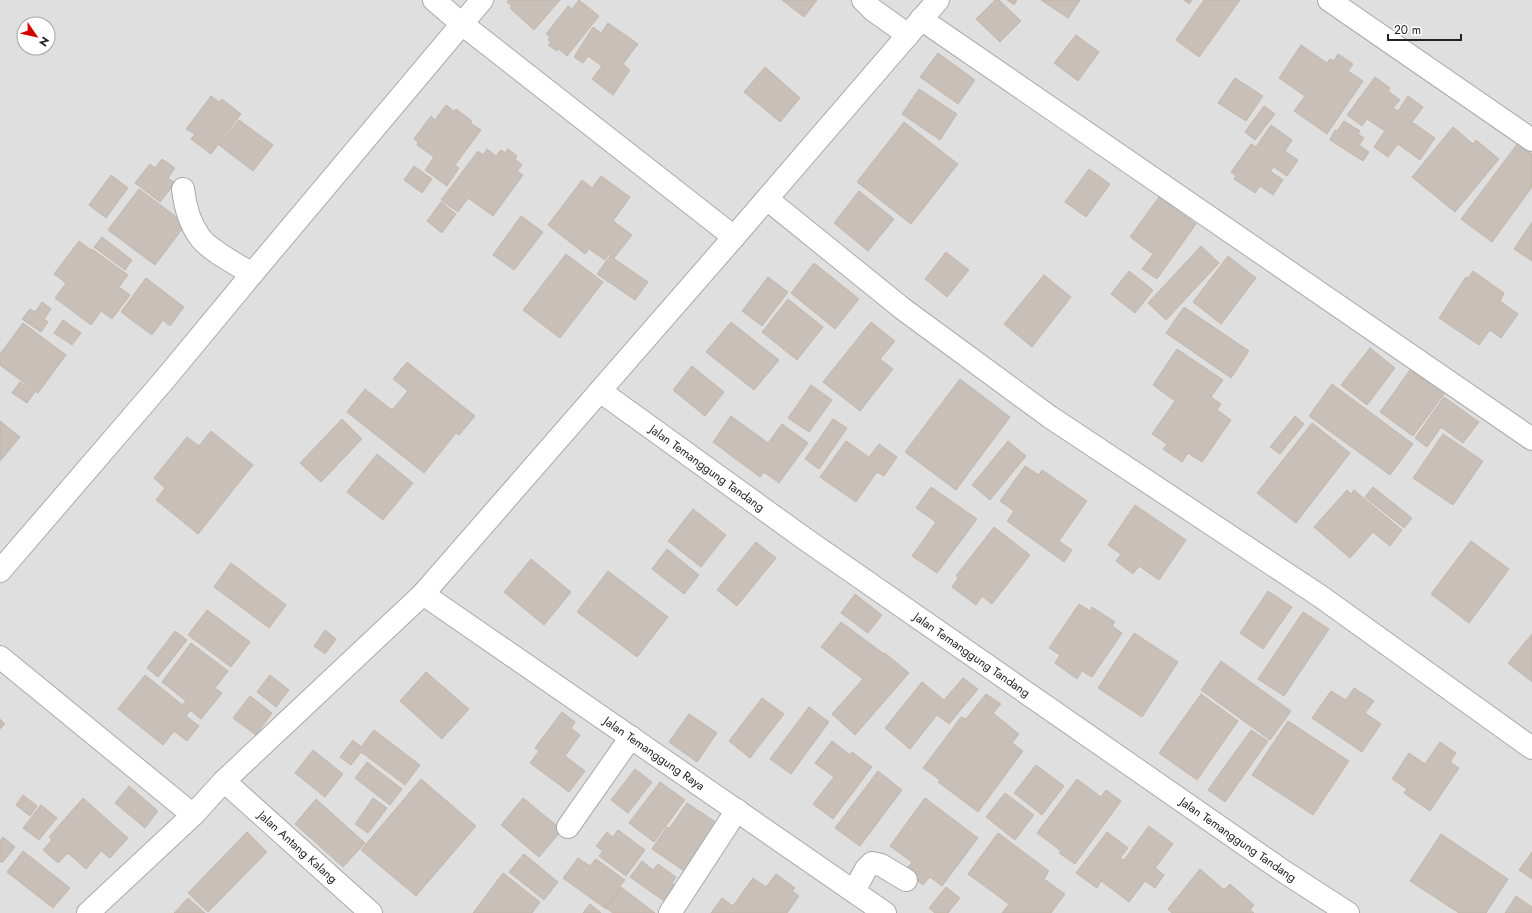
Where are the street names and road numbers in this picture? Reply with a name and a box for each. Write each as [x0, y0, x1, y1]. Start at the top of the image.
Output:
street label: Jalan Temanggung Tandang [644, 419, 768, 516]
street label: Jalan Temanggung Tandang [908, 607, 1034, 702]
street label: Jalan Temanggung Raya [598, 711, 709, 795]
street label: Jalan Temanggung Tandang [1174, 792, 1300, 886]
street label: Jalan Antang Kalang [253, 805, 341, 888]

